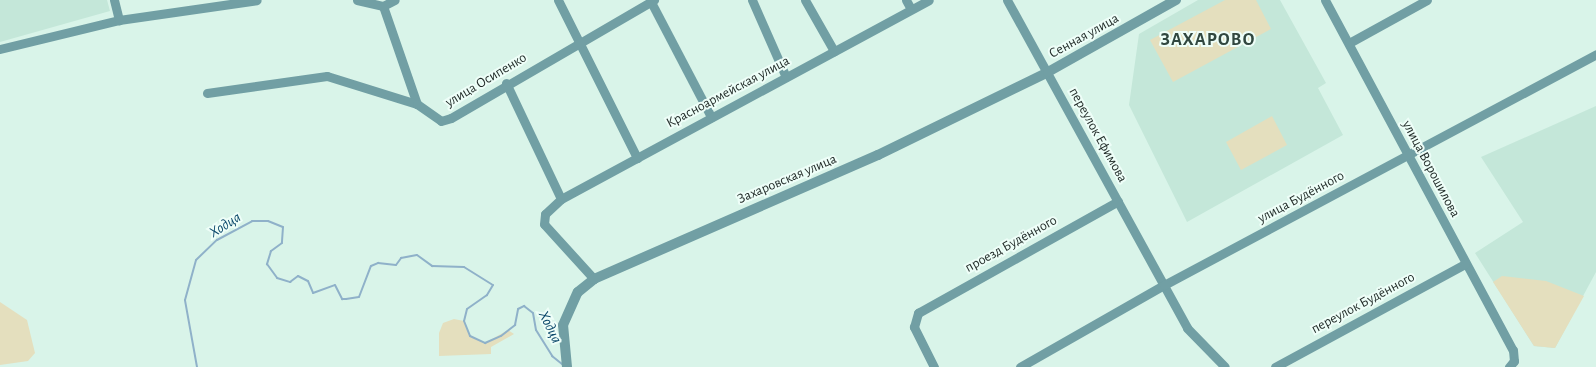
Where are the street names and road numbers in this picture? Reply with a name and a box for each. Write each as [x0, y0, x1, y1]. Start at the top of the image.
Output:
street label: Сенная улица [1046, 10, 1122, 62]
street label: улица Осипенко [442, 49, 530, 111]
street label: Красноармейская улица [664, 52, 792, 132]
street label: переулок Ефимова [1065, 85, 1131, 185]
street label: улица Ворошилова [1398, 118, 1464, 220]
street label: Захаровская улица [735, 151, 839, 207]
street label: улица Будённого [1255, 167, 1347, 227]
street label: проезд Будённого [962, 212, 1060, 276]
street label: переулок Будённого [1308, 269, 1418, 337]

